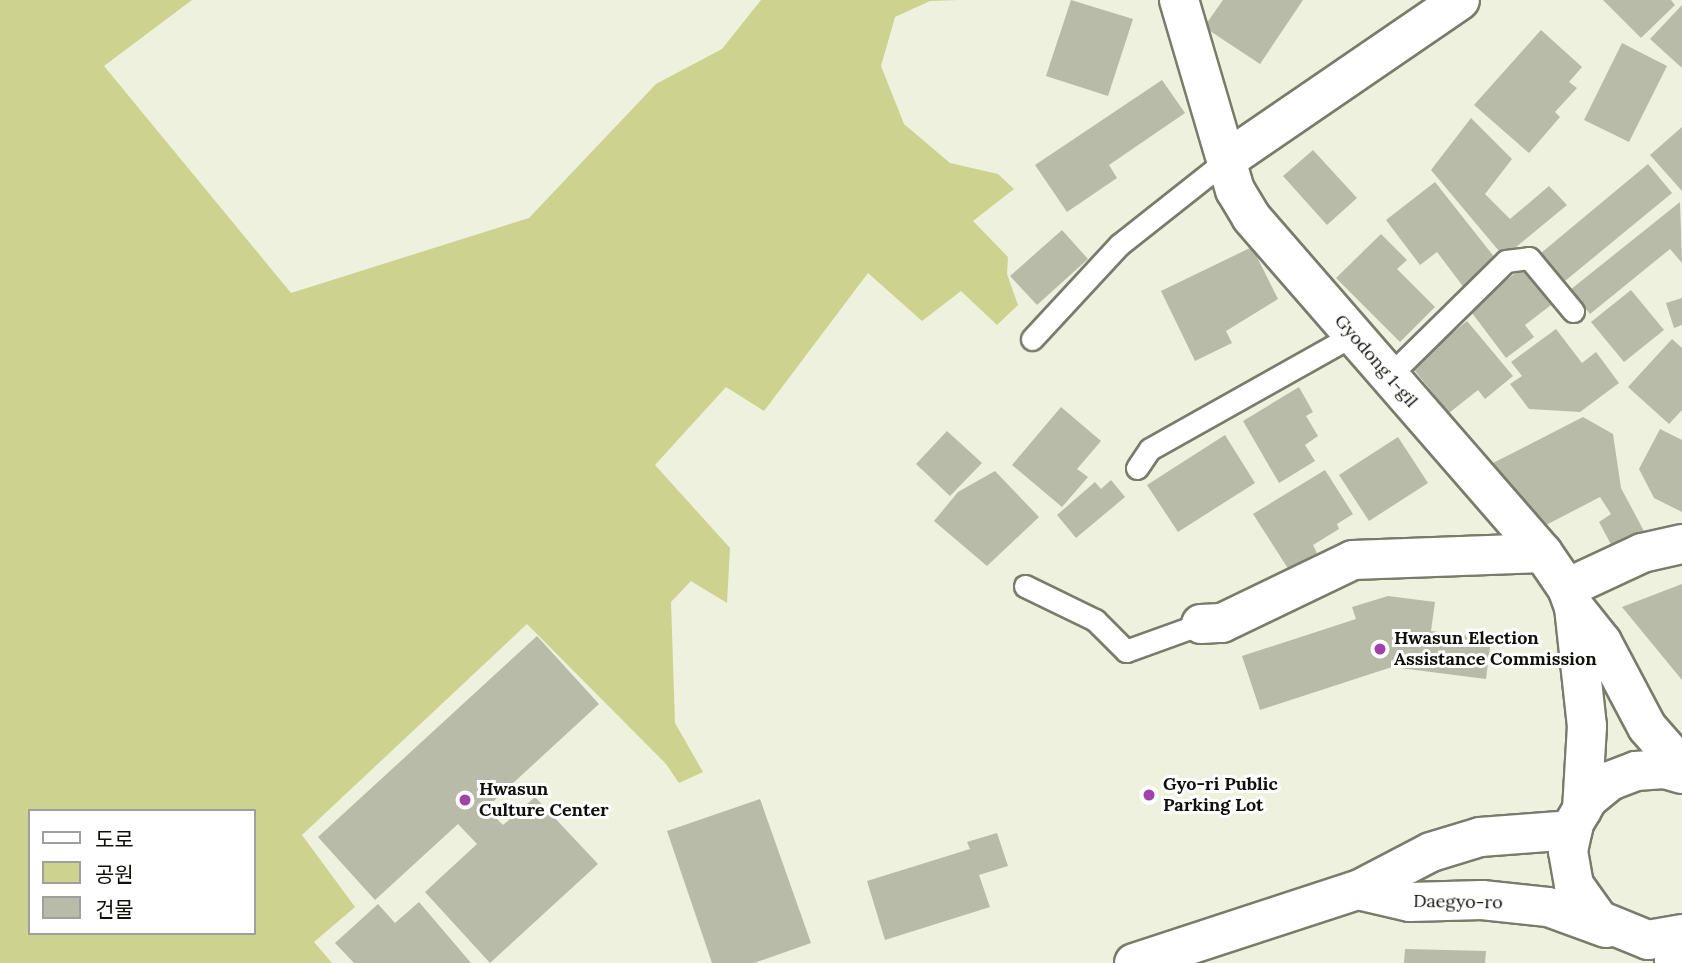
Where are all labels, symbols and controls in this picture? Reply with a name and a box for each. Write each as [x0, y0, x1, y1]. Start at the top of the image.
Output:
street label: Gyodong 1-gil [1330, 310, 1422, 412]
place label: Hwasun Election Assistance Commission [1394, 628, 1597, 670]
marker: Hwasun Election Assistance Commission [1372, 641, 1388, 657]
place label: Gyo-ri Public Parking Lot [1163, 774, 1278, 816]
place label: Hwasun Culture Center [479, 779, 609, 822]
marker: Gyo-ri Public Parking Lot [1141, 787, 1157, 803]
marker: Hwasun Culture Center [457, 792, 473, 808]
legend [28, 809, 256, 935]
text: 도로 [95, 826, 134, 853]
text: 공원 [95, 861, 134, 888]
street label: Daegyo-ro [1413, 890, 1503, 914]
text: 건물 [95, 896, 134, 923]

